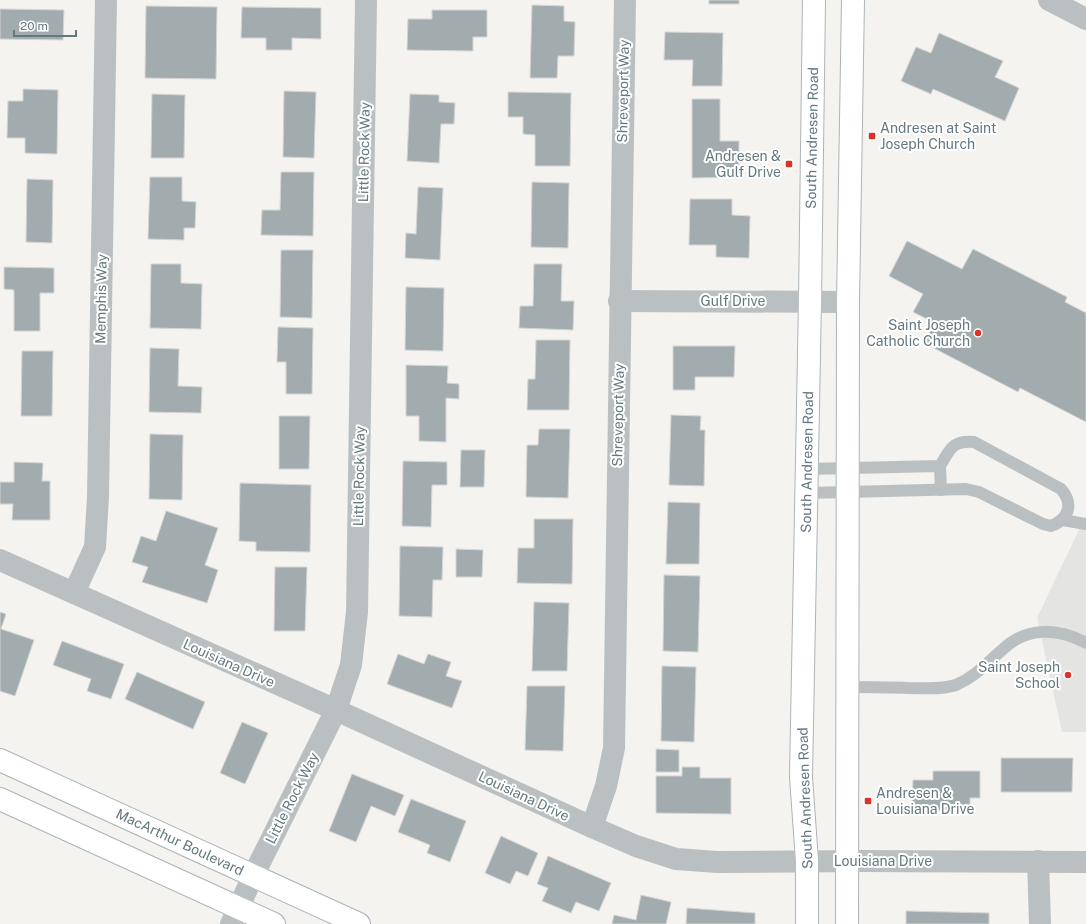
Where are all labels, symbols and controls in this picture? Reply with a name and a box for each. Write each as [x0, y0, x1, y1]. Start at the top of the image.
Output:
scale bar [14, 12, 76, 38]
text: 20 m [20, 19, 48, 33]
street label: Shreveport Way [614, 39, 632, 143]
street label: South Andresen Road [803, 67, 821, 209]
street label: Little Rock Way [355, 101, 373, 202]
place label: Andresen at Saint Joseph Church [880, 120, 996, 152]
marker: Andresen at Saint Joseph Church [867, 131, 877, 141]
place label: Andresen & Gulf Drive [705, 148, 781, 180]
marker: Andresen & Gulf Drive [784, 159, 794, 169]
street label: Memphis Way [92, 253, 110, 344]
street label: Gulf Drive [701, 293, 765, 309]
place label: Saint Joseph Catholic Church [866, 317, 970, 349]
marker: Saint Joseph Catholic Church [973, 328, 983, 338]
street label: Shreveport Way [609, 363, 627, 467]
street label: South Andresen Road [798, 391, 816, 533]
street label: Little Rock Way [350, 425, 368, 526]
street label: Louisiana Drive [181, 636, 277, 690]
place label: Saint Joseph School [978, 659, 1060, 691]
marker: Saint Joseph School [1063, 670, 1073, 680]
street label: South Andresen Road [795, 727, 815, 869]
street label: Little Rock Way [262, 749, 322, 846]
street label: Louisiana Drive [476, 768, 572, 824]
place label: Andresen & Louisiana Drive [876, 785, 974, 817]
marker: Andresen & Louisiana Drive [863, 796, 873, 806]
street label: MacArthur Boulevard [114, 805, 246, 879]
street label: Louisiana Drive [834, 853, 932, 869]

